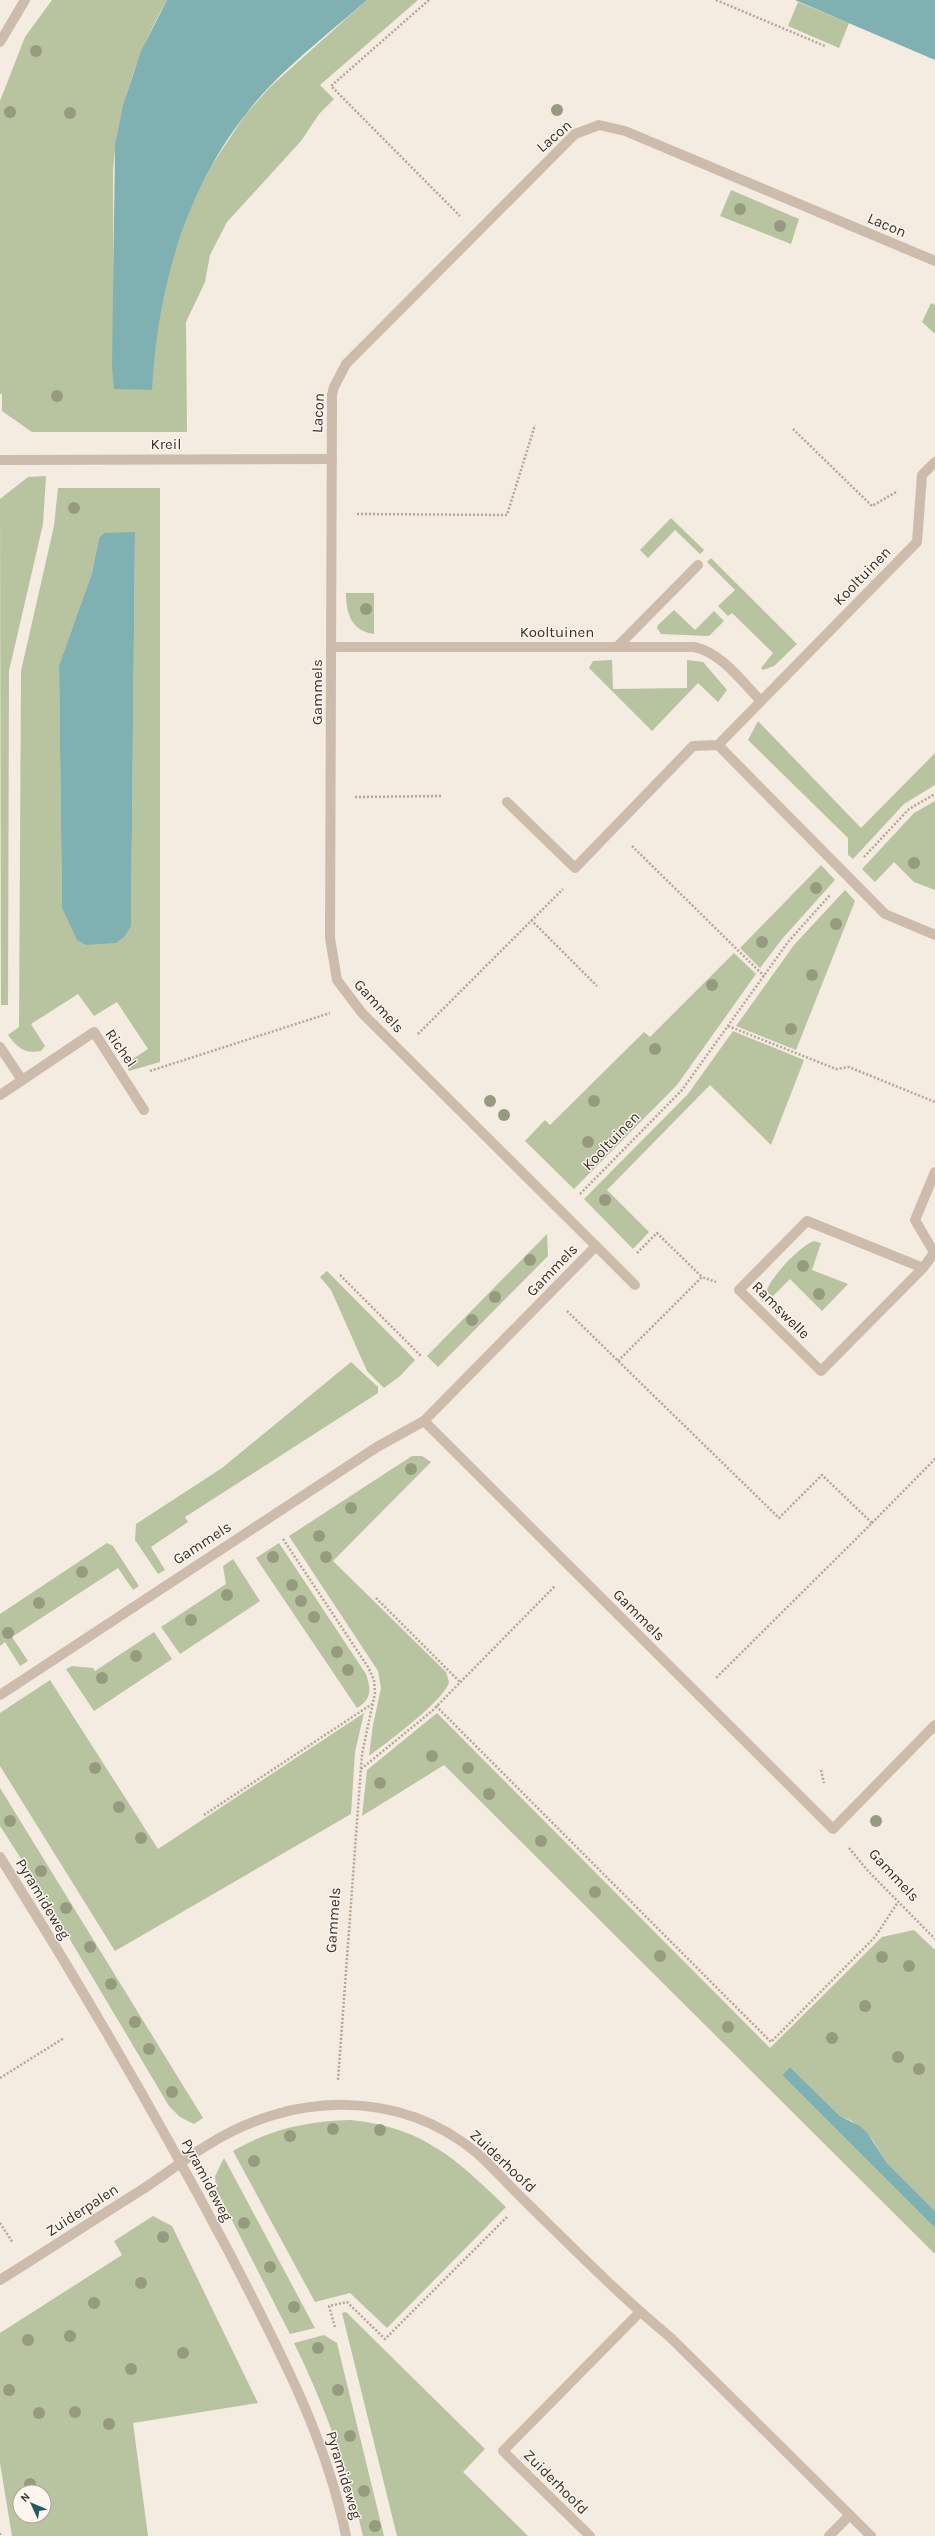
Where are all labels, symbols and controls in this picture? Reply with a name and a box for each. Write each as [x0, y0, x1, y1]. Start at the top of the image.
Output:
street label: Lacon [533, 116, 575, 156]
street label: Lacon [865, 209, 909, 241]
street label: Lacon [308, 392, 328, 434]
street label: Kreil [151, 435, 181, 453]
street label: Kooltuinen [830, 543, 894, 609]
street label: Kooltuinen [520, 623, 594, 641]
street label: Gammels [308, 659, 326, 725]
street label: Gammels [350, 976, 408, 1036]
street label: Richel [101, 1025, 141, 1071]
street label: Kooltuinen [579, 1108, 643, 1174]
street label: Gammels [523, 1240, 581, 1300]
street label: Ramswelle [748, 1277, 814, 1343]
street label: Gammels [170, 1518, 234, 1568]
street label: Gammels [609, 1585, 669, 1645]
street label: Gammels [865, 1845, 923, 1905]
street label: Pyramideweg [12, 1855, 74, 1943]
street label: Gammels [322, 1887, 344, 1953]
street label: Zuiderhoofd [466, 2126, 540, 2196]
street label: Pyramideweg [178, 2136, 237, 2225]
street label: Zuiderpalen [43, 2180, 121, 2240]
street label: Pyramideweg [322, 2429, 366, 2522]
street label: Zuiderhoofd [520, 2446, 592, 2518]
north arrow [12, 2484, 52, 2524]
text: N [18, 2490, 33, 2505]

